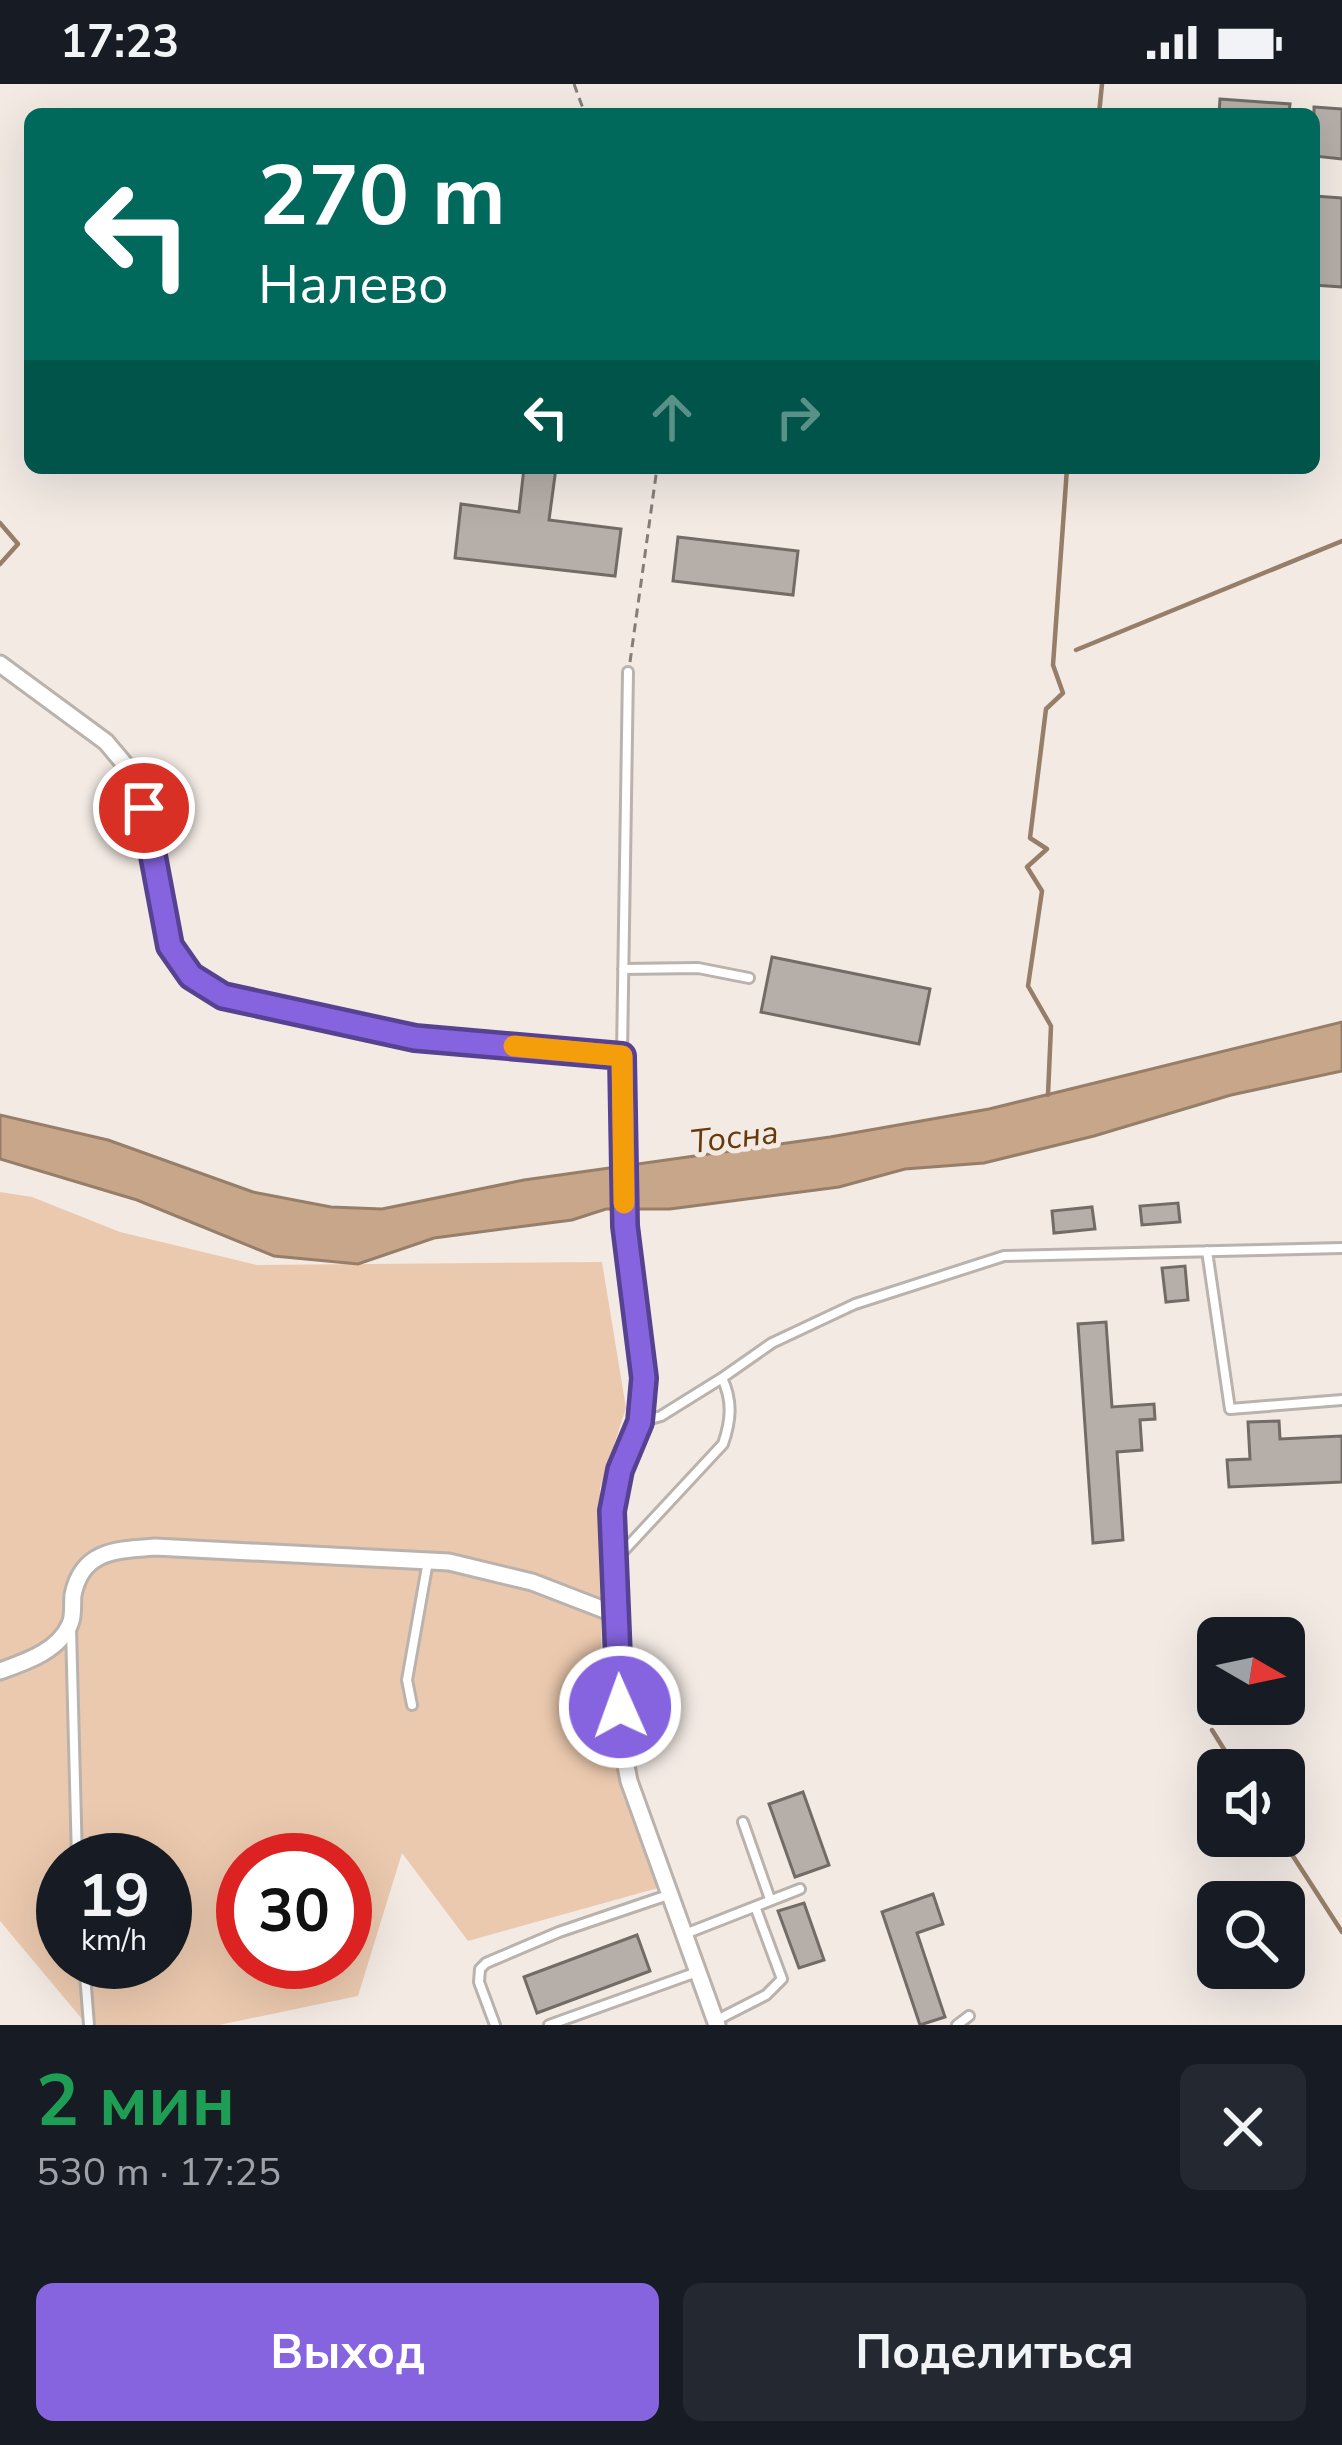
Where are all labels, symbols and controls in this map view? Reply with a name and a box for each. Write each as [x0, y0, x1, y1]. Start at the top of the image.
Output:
text: 17:23 [60, 12, 179, 73]
text: 270 m [258, 139, 506, 254]
icon: left [60, 156, 216, 312]
text: Налево [258, 248, 449, 322]
icon: left [513, 384, 579, 450]
icon: ahead [639, 384, 705, 450]
icon: right [765, 384, 831, 450]
pin [93, 757, 195, 859]
icon: arrive [111, 775, 177, 841]
water label: Тосна [687, 1110, 781, 1165]
north arrow [1197, 1617, 1305, 1725]
map controls [1197, 1617, 1305, 1989]
position arrow [557, 1644, 683, 1770]
button: sound [1197, 1749, 1305, 1857]
speed limit sign: 30 [216, 1833, 372, 1989]
text: 19 [78, 1855, 150, 1937]
button: search [1197, 1881, 1305, 1989]
text: km/h [81, 1920, 147, 1961]
text: 2 мин [36, 2052, 235, 2150]
button: close [1180, 2064, 1306, 2190]
text: 530 m · 17:25 [36, 2146, 281, 2199]
button: Выход [36, 2283, 659, 2421]
button: Поделиться [683, 2283, 1306, 2421]

